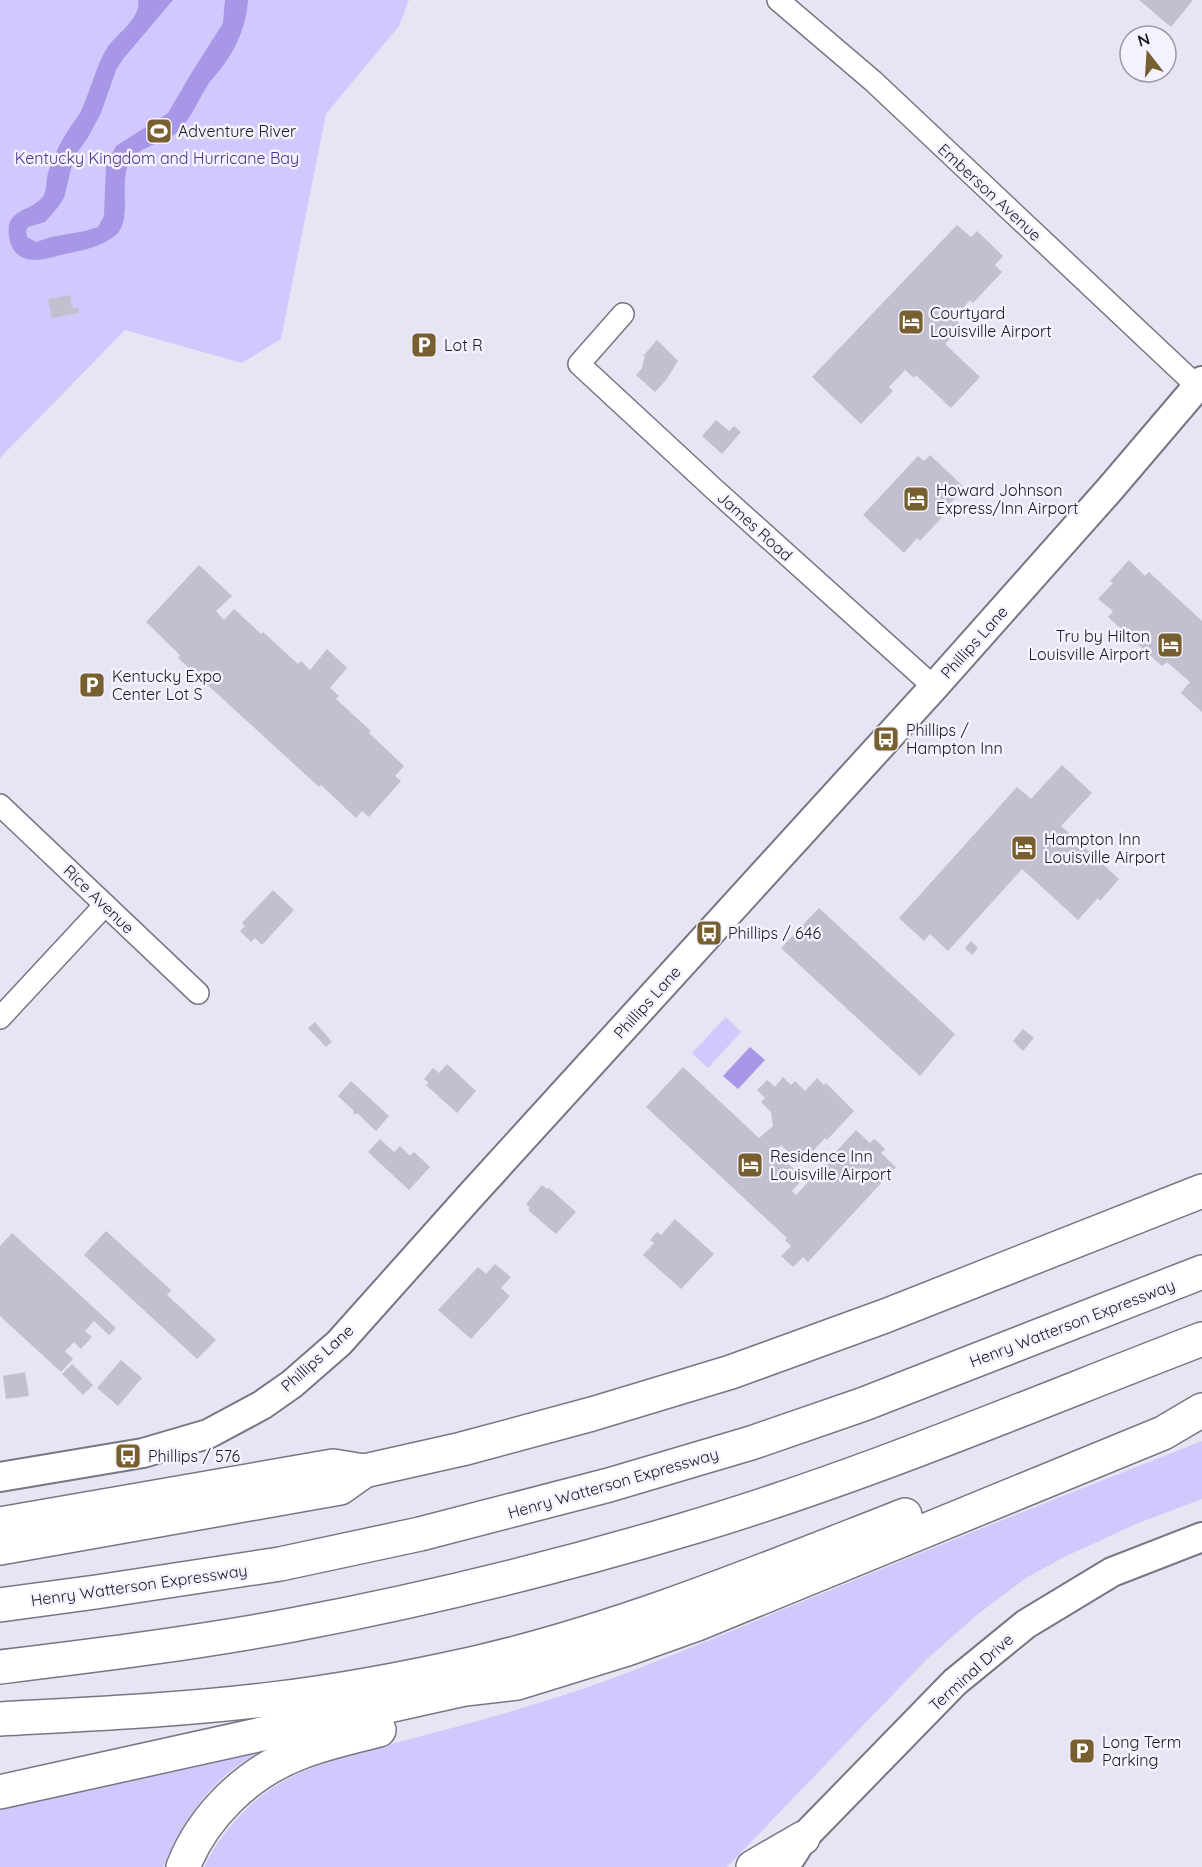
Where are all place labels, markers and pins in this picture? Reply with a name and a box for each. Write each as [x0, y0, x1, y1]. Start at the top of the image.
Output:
sports icon: Adventure River [144, 116, 174, 146]
place label: Adventure River [178, 121, 296, 141]
place label: Courtyard Louisville Airport [930, 303, 1052, 341]
hotel icon: Courtyard Louisville Airport [896, 307, 926, 337]
parking icon: Lot R [409, 330, 439, 360]
place label: Lot R [444, 335, 483, 355]
place label: Howard Johnson Express/Inn Airport [936, 480, 1078, 518]
hotel icon: Howard Johnson Express/Inn Airport [901, 484, 931, 514]
place label: Tru by Hilton Louisville Airport [1028, 626, 1150, 664]
hotel icon: Tru by Hilton Louisville Airport [1155, 630, 1185, 660]
place label: Kentucky Expo Center Lot S [112, 666, 222, 704]
parking icon: Kentucky Expo Center Lot S [77, 670, 107, 700]
place label: Phillips / Hampton Inn [906, 720, 1003, 758]
bus stop icon: Phillips / Hampton Inn [871, 724, 901, 754]
place label: Hampton Inn Louisville Airport [1044, 829, 1166, 867]
hotel icon: Hampton Inn Louisville Airport [1009, 833, 1039, 863]
bus stop icon: Phillips / 646 [694, 918, 724, 948]
place label: Phillips / 646 [728, 923, 821, 943]
place label: Residence Inn Louisville Airport [770, 1146, 892, 1184]
hotel icon: Residence Inn Louisville Airport [735, 1150, 765, 1180]
bus stop icon: Phillips / 576 [113, 1441, 143, 1471]
place label: Phillips / 576 [148, 1446, 241, 1466]
place label: Long Term Parking [1102, 1732, 1181, 1770]
parking icon: Long Term Parking [1067, 1736, 1097, 1766]

